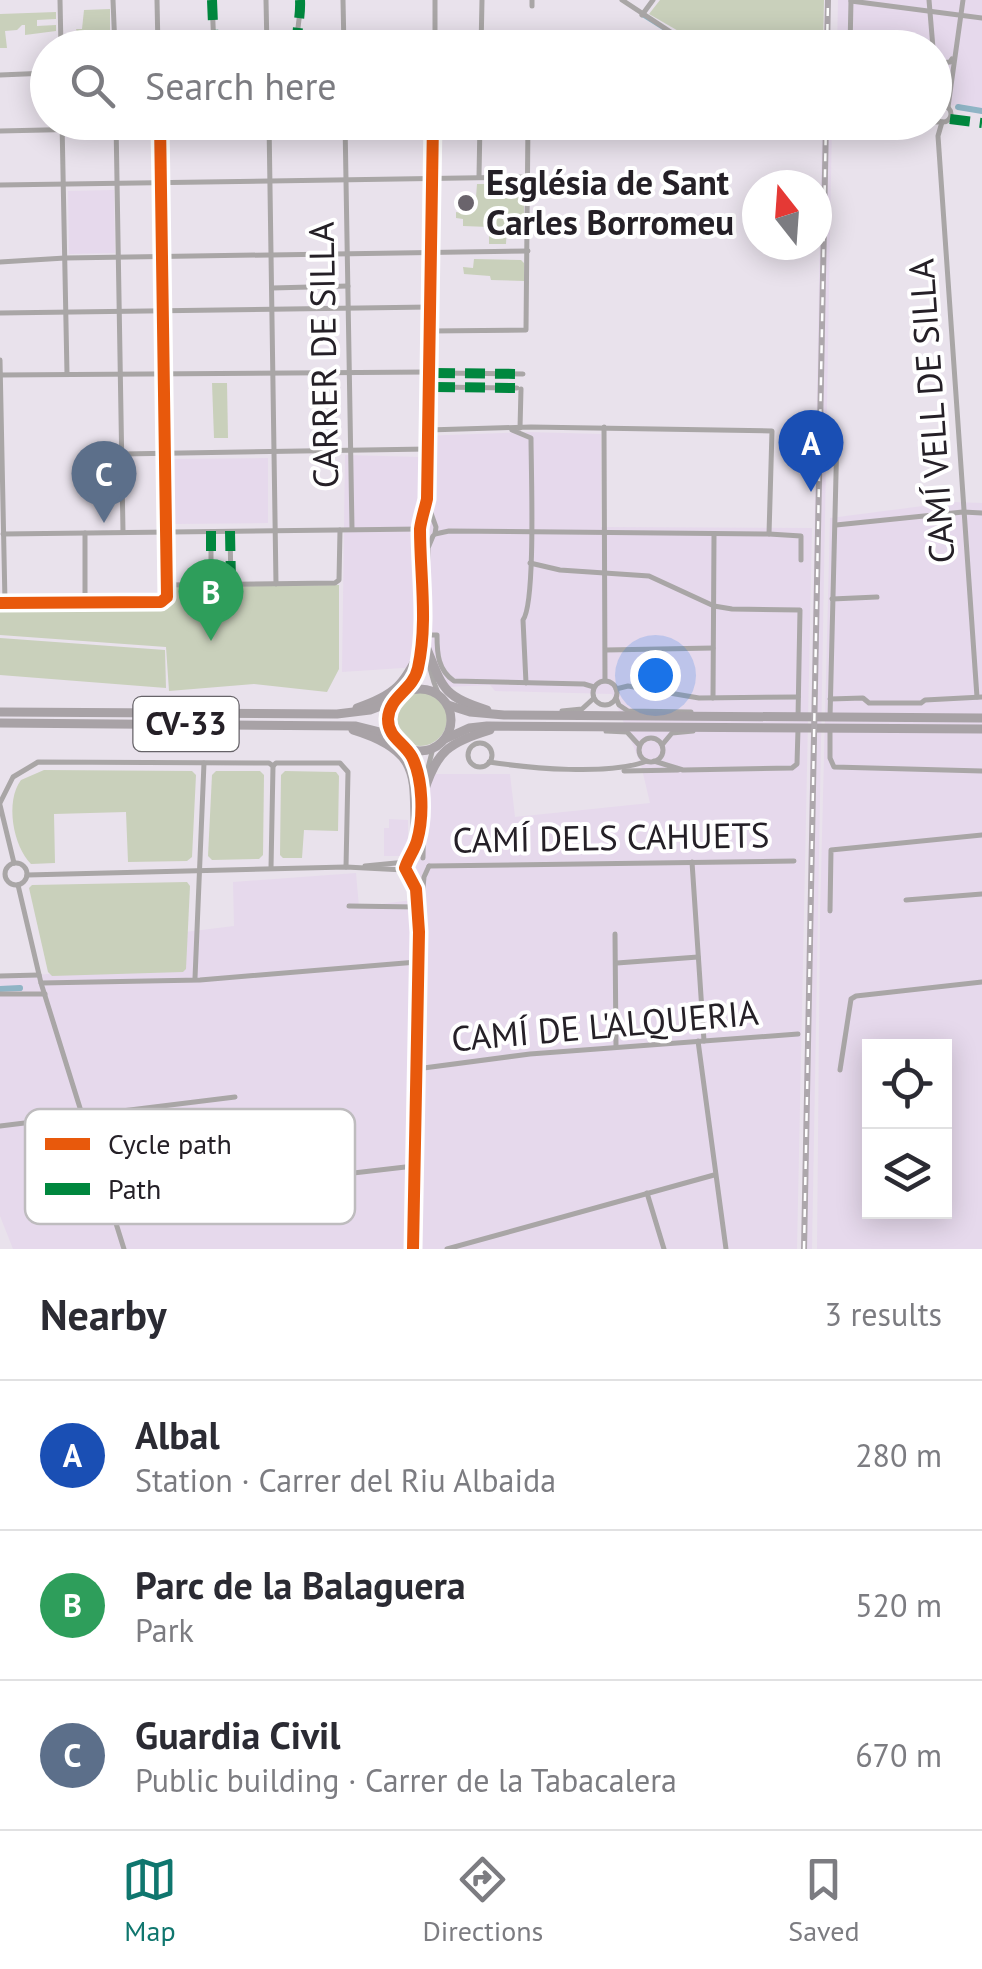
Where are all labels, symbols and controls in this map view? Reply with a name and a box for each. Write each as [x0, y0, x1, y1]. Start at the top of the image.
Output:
search box [30, 30, 952, 140]
icon: search [65, 58, 120, 113]
text: Search here [145, 61, 337, 110]
place label: Església de Sant Carles Borromeu [486, 159, 734, 245]
north arrow [742, 170, 832, 260]
marker: Església de Sant Carles Borromeu [455, 192, 477, 214]
street label: CARRER DE SILLA [298, 221, 348, 489]
street label: CAMÍ VELL DE SILLA [897, 257, 965, 565]
pin: A [778, 410, 844, 492]
pin: C [72, 440, 136, 523]
pin: B [178, 558, 244, 641]
your location [630, 650, 681, 701]
road number: CV-33 [134, 697, 238, 751]
street label: CAMÍ DELS CAHUETS [452, 811, 770, 863]
street label: CAMÍ DE L'ALQUERIA [449, 989, 761, 1061]
map controls [862, 1039, 952, 1219]
button: locate [862, 1039, 952, 1129]
legend [25, 1109, 355, 1224]
text: Cycle path [108, 1125, 232, 1162]
button: layers [862, 1129, 952, 1219]
text: Path [108, 1170, 161, 1207]
text: Nearby [40, 1287, 167, 1342]
text: 3 results [824, 1293, 942, 1335]
text: Albal [135, 1410, 220, 1459]
text: A [63, 1434, 82, 1476]
text: 280 m [855, 1434, 942, 1476]
text: Station · Carrer del Riu Albaida [135, 1459, 556, 1501]
text: Parc de la Balaguera [135, 1560, 466, 1609]
text: B [63, 1584, 82, 1626]
text: 520 m [855, 1584, 942, 1626]
text: Park [135, 1609, 194, 1651]
text: Guardia Civil [135, 1710, 340, 1759]
text: C [64, 1734, 81, 1776]
text: 670 m [855, 1734, 942, 1776]
text: Public building · Carrer de la Tabacalera [135, 1759, 677, 1801]
tab: Map [122, 1852, 177, 1949]
tab: Directions [422, 1852, 543, 1949]
tab: Saved [788, 1852, 860, 1949]

